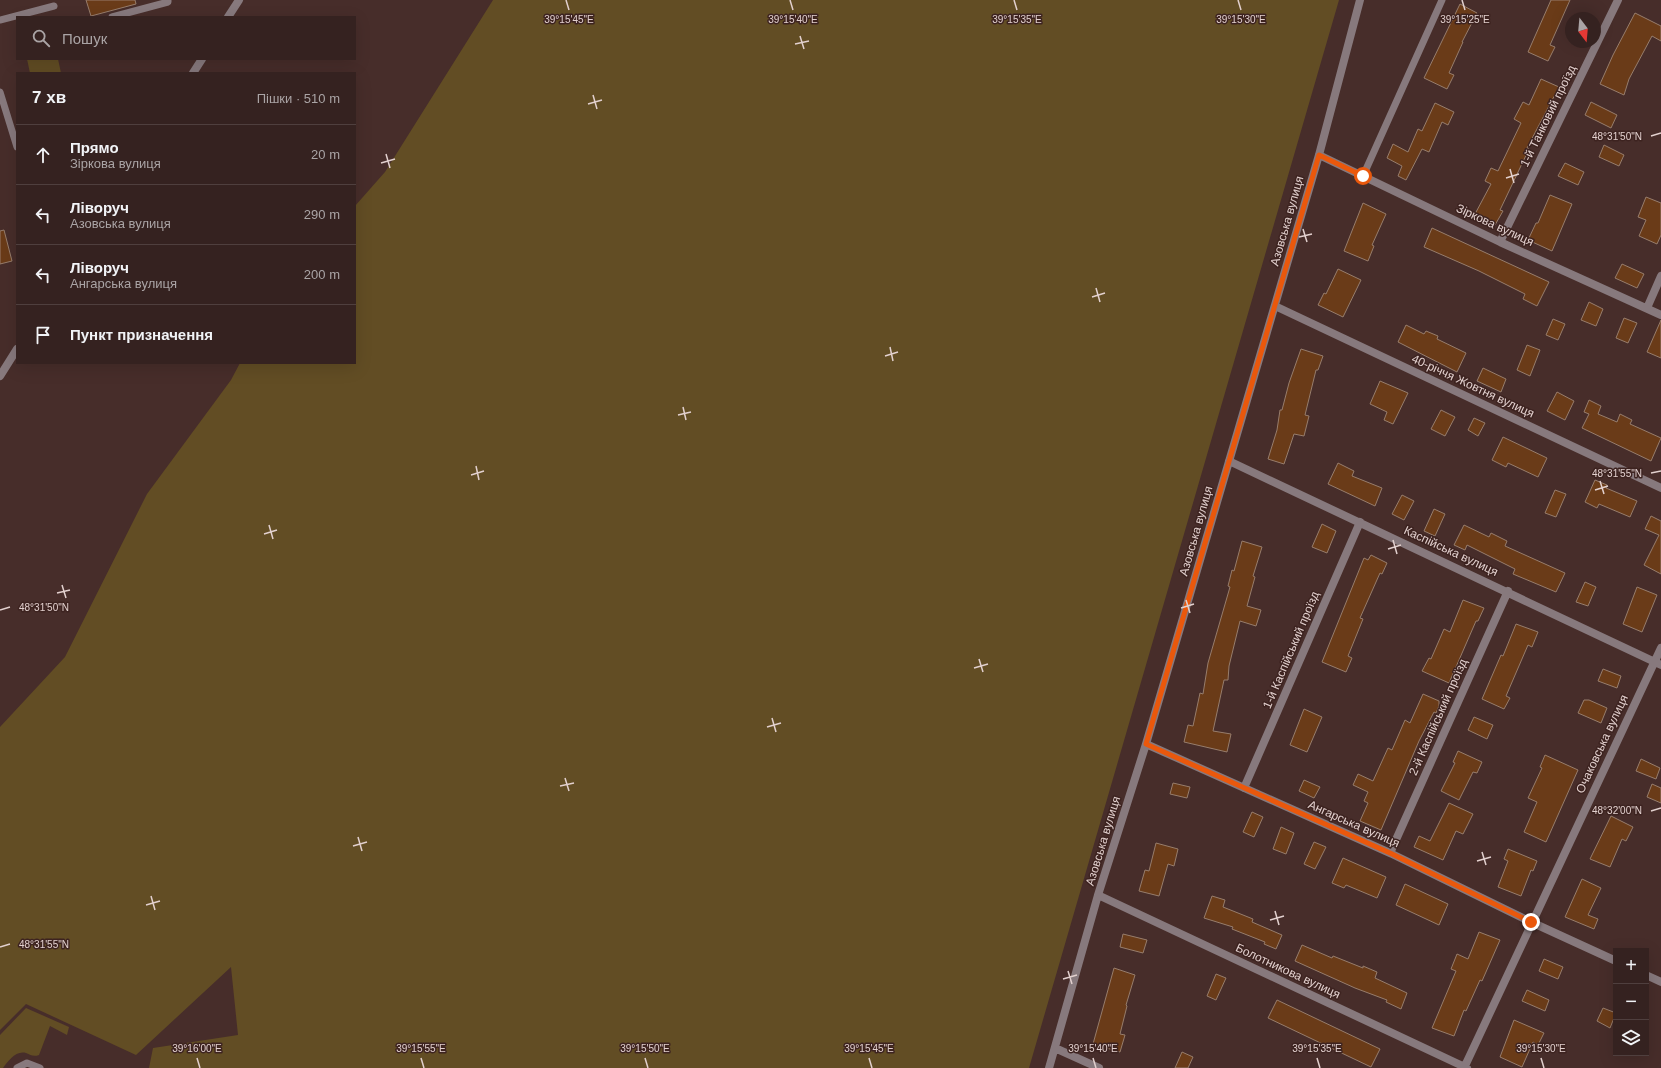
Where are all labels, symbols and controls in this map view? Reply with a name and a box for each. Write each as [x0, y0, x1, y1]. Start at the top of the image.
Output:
north arrow [1565, 12, 1601, 48]
text: 39°15'45"E [544, 14, 594, 25]
text: 39°15'40"E [768, 14, 818, 25]
text: 39°15'35"E [992, 14, 1042, 25]
text: 39°15'30"E [1216, 14, 1266, 25]
text: 39°15'25"E [1440, 14, 1490, 25]
search box [16, 16, 356, 60]
icon: search [30, 27, 52, 49]
text: Пошук [62, 30, 107, 47]
street label: 1-й Танковий проїзд [1517, 63, 1579, 169]
text: 7 хв [32, 88, 66, 107]
text: Пішки · 510 m [257, 91, 340, 106]
text: 48°31'50"N [1592, 131, 1642, 142]
text: Прямо [70, 139, 119, 156]
icon: ahead [32, 144, 54, 166]
text: 20 m [311, 147, 340, 162]
text: Зіркова вулиця [70, 156, 161, 171]
route start [1354, 167, 1372, 185]
street label: Азовська вулиця [1267, 174, 1307, 268]
text: Ліворуч [70, 199, 129, 216]
street label: Зіркова вулиця [1454, 201, 1536, 249]
icon: left [32, 204, 54, 226]
text: 290 m [304, 207, 340, 222]
text: Азовська вулиця [70, 216, 171, 231]
text: Ліворуч [70, 259, 129, 276]
icon: left [32, 264, 54, 286]
text: 200 m [304, 267, 340, 282]
text: Ангарська вулиця [70, 276, 177, 291]
icon: arrive [32, 324, 54, 346]
text: Пункт призначення [70, 326, 213, 343]
street label: 40-річчя Жовтня вулиця [1409, 351, 1537, 421]
text: 48°31'55"N [1592, 468, 1642, 479]
street label: Азовська вулиця [1176, 484, 1216, 578]
street label: Каспійська вулиця [1402, 523, 1500, 579]
street label: 1-й Каспійський проїзд [1260, 589, 1322, 711]
text: 48°31'50"N [19, 602, 69, 613]
street label: 2-й Каспійський проїзд [1406, 657, 1470, 777]
street label: Очаковська вулиця [1573, 692, 1631, 796]
street label: Азовська вулиця [1083, 794, 1123, 888]
street label: Ангарська вулиця [1306, 798, 1402, 850]
text: 48°32'00"N [1592, 805, 1642, 816]
route end [1522, 913, 1540, 931]
text: 48°31'55"N [19, 939, 69, 950]
street label: Болотникова вулиця [1233, 941, 1343, 1001]
map controls [1613, 948, 1649, 1056]
button: + [1613, 948, 1649, 984]
button: − [1613, 984, 1649, 1020]
button: layers [1613, 1020, 1649, 1056]
text: 39°16'00"E [172, 1043, 222, 1054]
text: 39°15'55"E [396, 1043, 446, 1054]
text: 39°15'50"E [620, 1043, 670, 1054]
text: 39°15'45"E [844, 1043, 894, 1054]
text: 39°15'40"E [1068, 1043, 1118, 1054]
text: 39°15'35"E [1292, 1043, 1342, 1054]
text: 39°15'30"E [1516, 1043, 1566, 1054]

